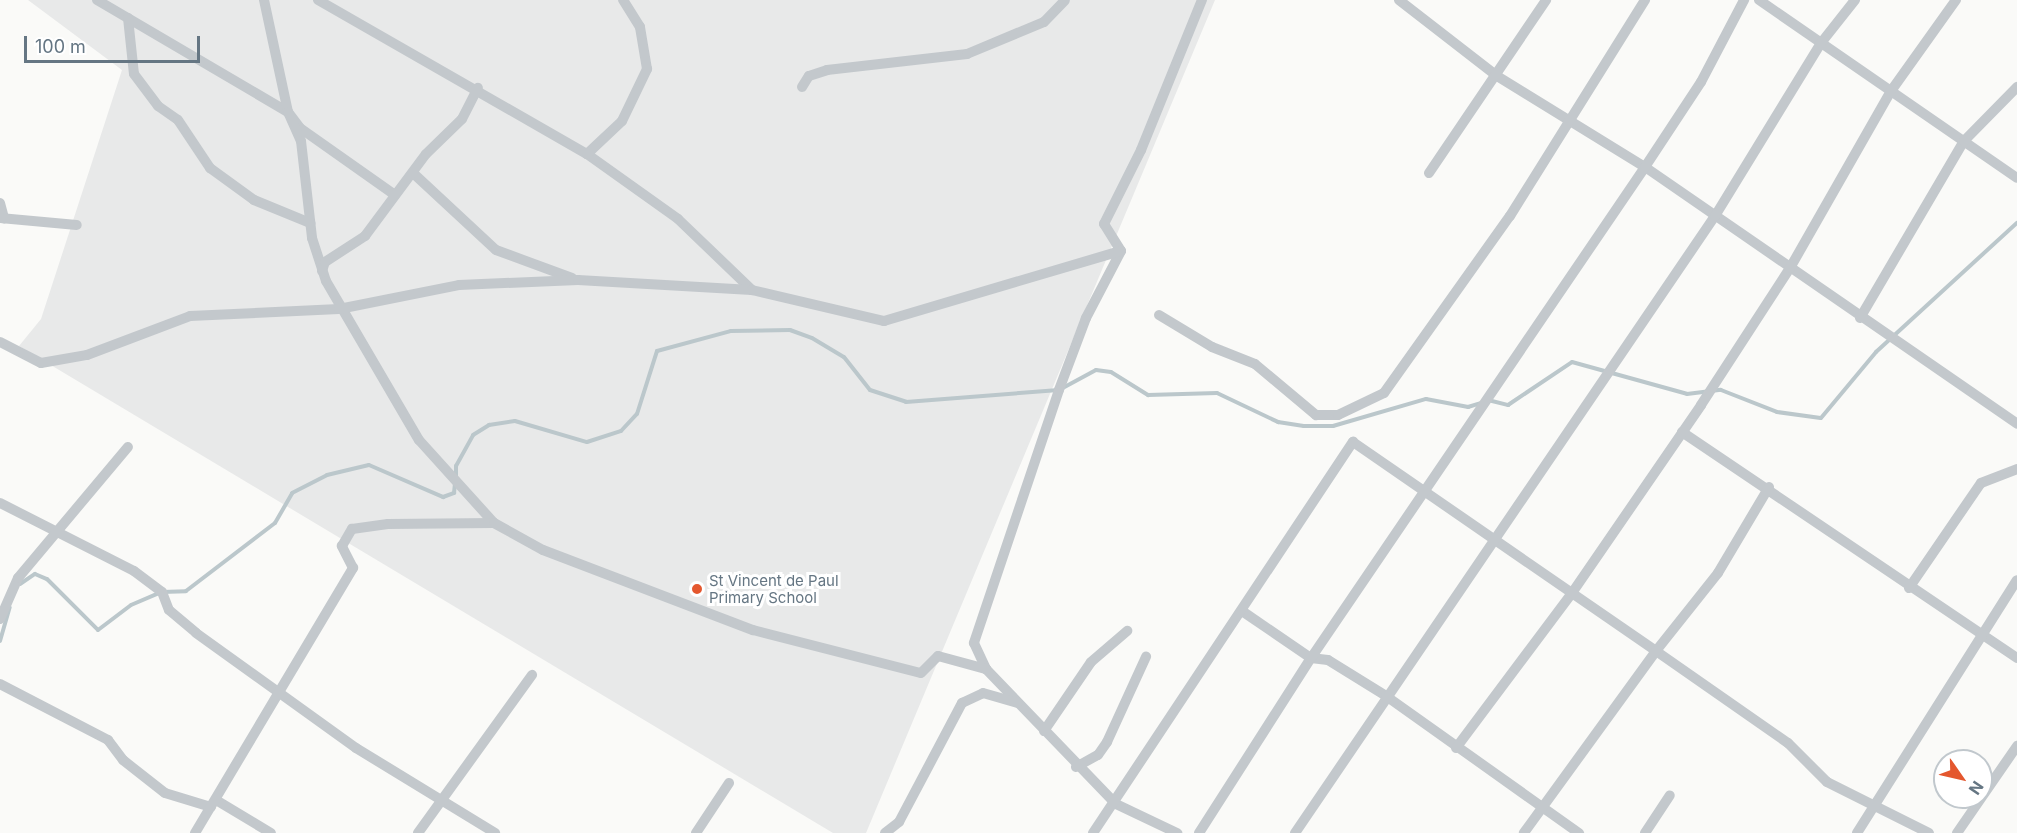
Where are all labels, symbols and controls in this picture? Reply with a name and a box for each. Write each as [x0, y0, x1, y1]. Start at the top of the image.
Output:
scale bar [27, 24, 202, 62]
text: 100 m [35, 36, 86, 57]
place label: St Vincent de Paul Primary School [709, 571, 839, 606]
marker: St Vincent de Paul Primary School [690, 582, 704, 596]
north arrow [1933, 749, 1993, 809]
text: N [1965, 777, 1988, 799]

